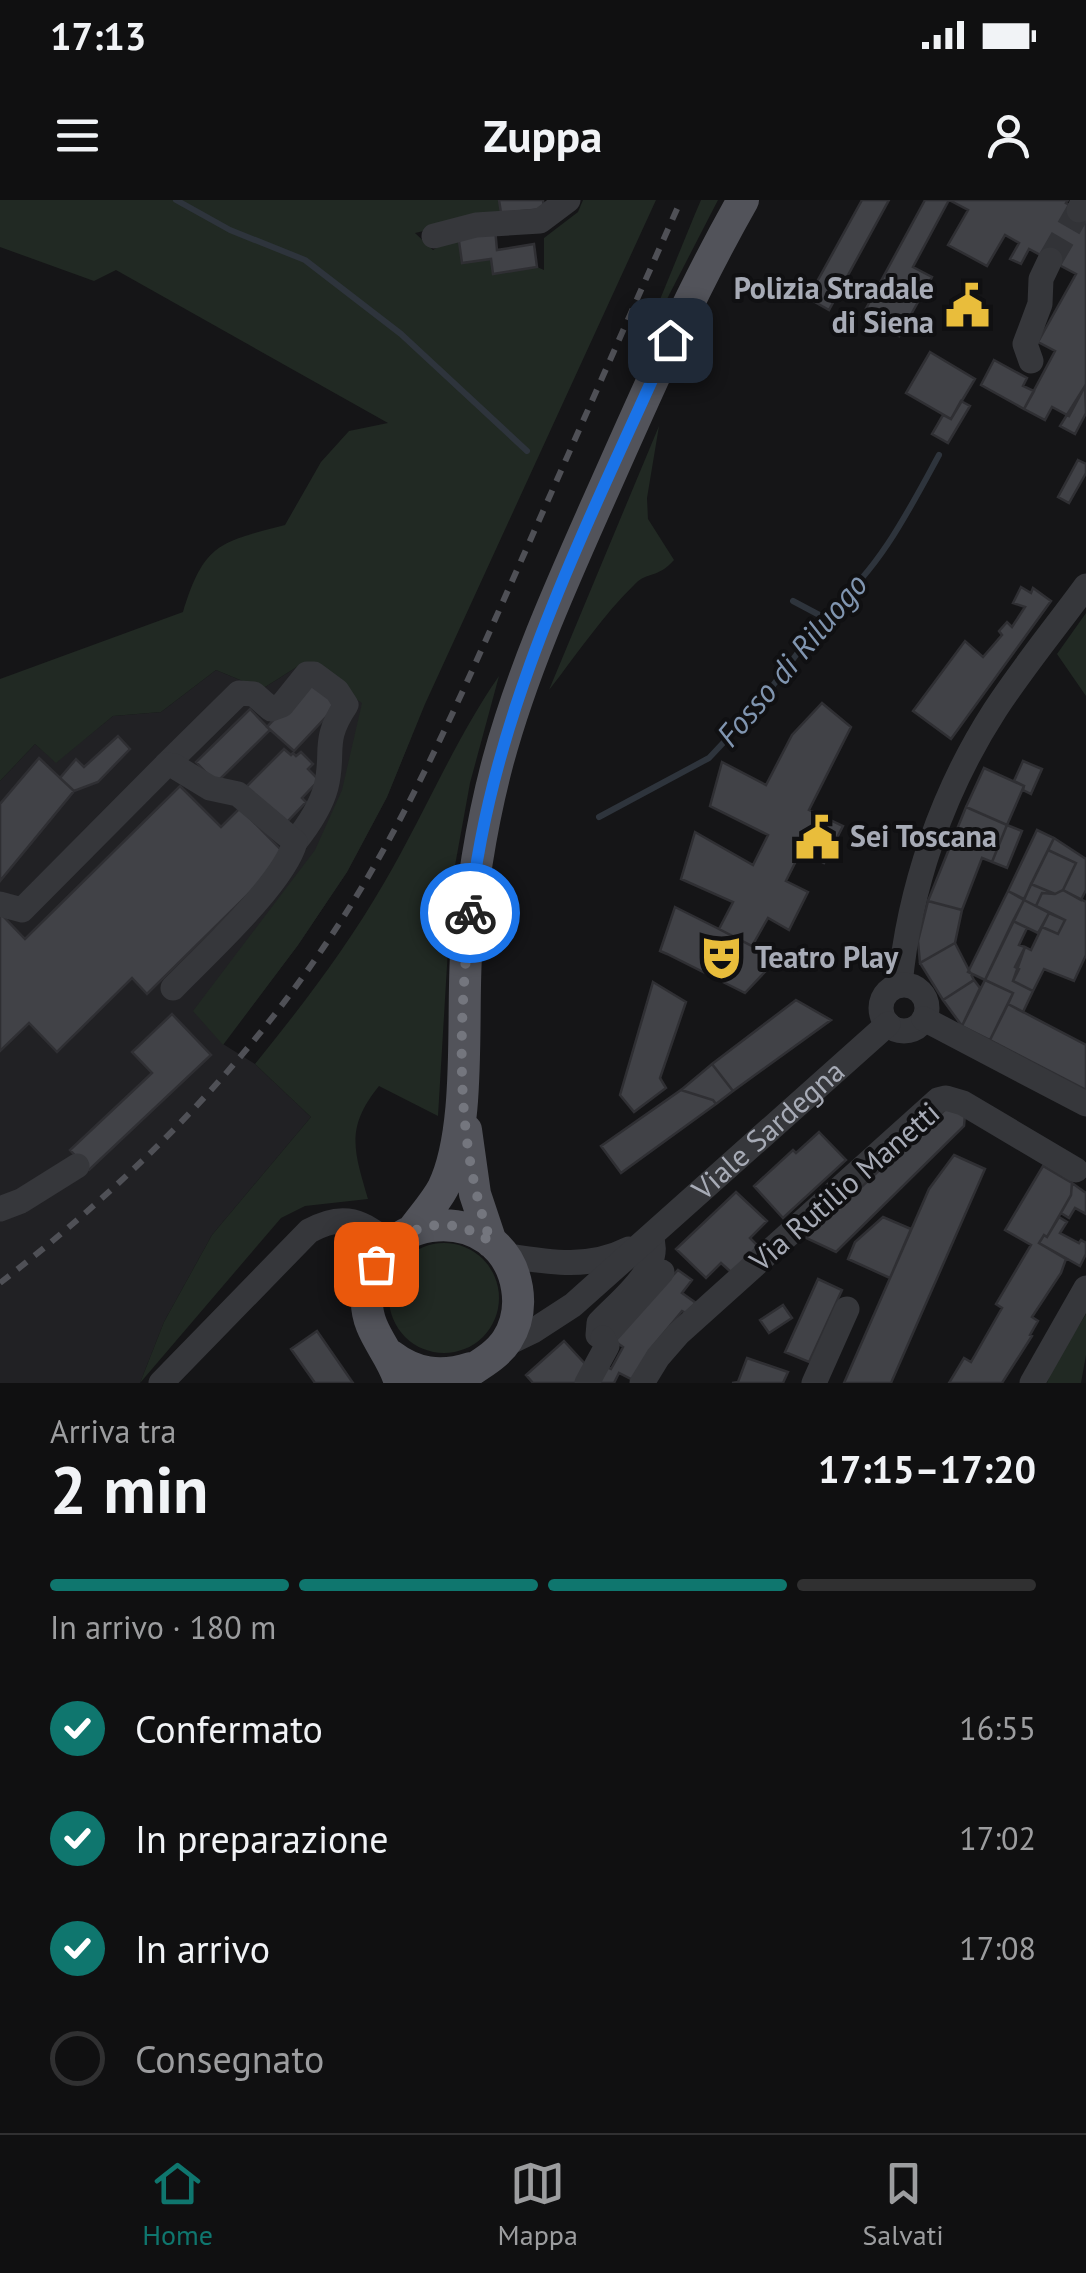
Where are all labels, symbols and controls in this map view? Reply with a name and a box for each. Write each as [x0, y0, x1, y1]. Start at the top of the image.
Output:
text: 17:13 [50, 11, 146, 60]
text: Zuppa [484, 106, 602, 164]
icon: menu [50, 108, 105, 163]
icon: person [981, 108, 1036, 163]
place label: Polizia Stradale di Siena [734, 268, 934, 341]
public building icon: Polizia Stradale di Siena [943, 282, 991, 330]
pin [628, 298, 713, 383]
icon: home [643, 313, 698, 368]
water label: Fosso di Riluogo [706, 564, 876, 755]
public building icon: Sei Toscana [793, 813, 841, 861]
place label: Sei Toscana [850, 816, 997, 855]
courier [420, 863, 520, 963]
icon: bike [443, 886, 498, 941]
theatre icon: Teatro Play [698, 934, 746, 982]
place label: Teatro Play [755, 937, 899, 976]
street label: Viale Sardegna [682, 1051, 852, 1208]
street label: Via Rutilio Manetti [740, 1093, 947, 1280]
pin [334, 1222, 419, 1307]
icon: bag [349, 1237, 404, 1292]
text: Arriva tra [50, 1410, 177, 1452]
text: 17:15–17:20 [818, 1444, 1036, 1493]
text: 2 min [50, 1447, 209, 1531]
text: In arrivo · 180 m [50, 1606, 276, 1648]
icon: check [50, 1701, 105, 1756]
text: Confermato [135, 1704, 323, 1753]
text: 16:55 [959, 1707, 1036, 1749]
icon: check [50, 1811, 105, 1866]
text: In preparazione [135, 1814, 389, 1863]
text: 17:02 [959, 1817, 1036, 1859]
icon: check [50, 1921, 105, 1976]
text: In arrivo [135, 1924, 270, 1973]
text: 17:08 [959, 1927, 1036, 1969]
text: Consegnato [135, 2034, 324, 2083]
tab: Home [142, 2156, 213, 2253]
tab: Mappa [498, 2156, 578, 2253]
tab: Salvati [862, 2156, 944, 2253]

